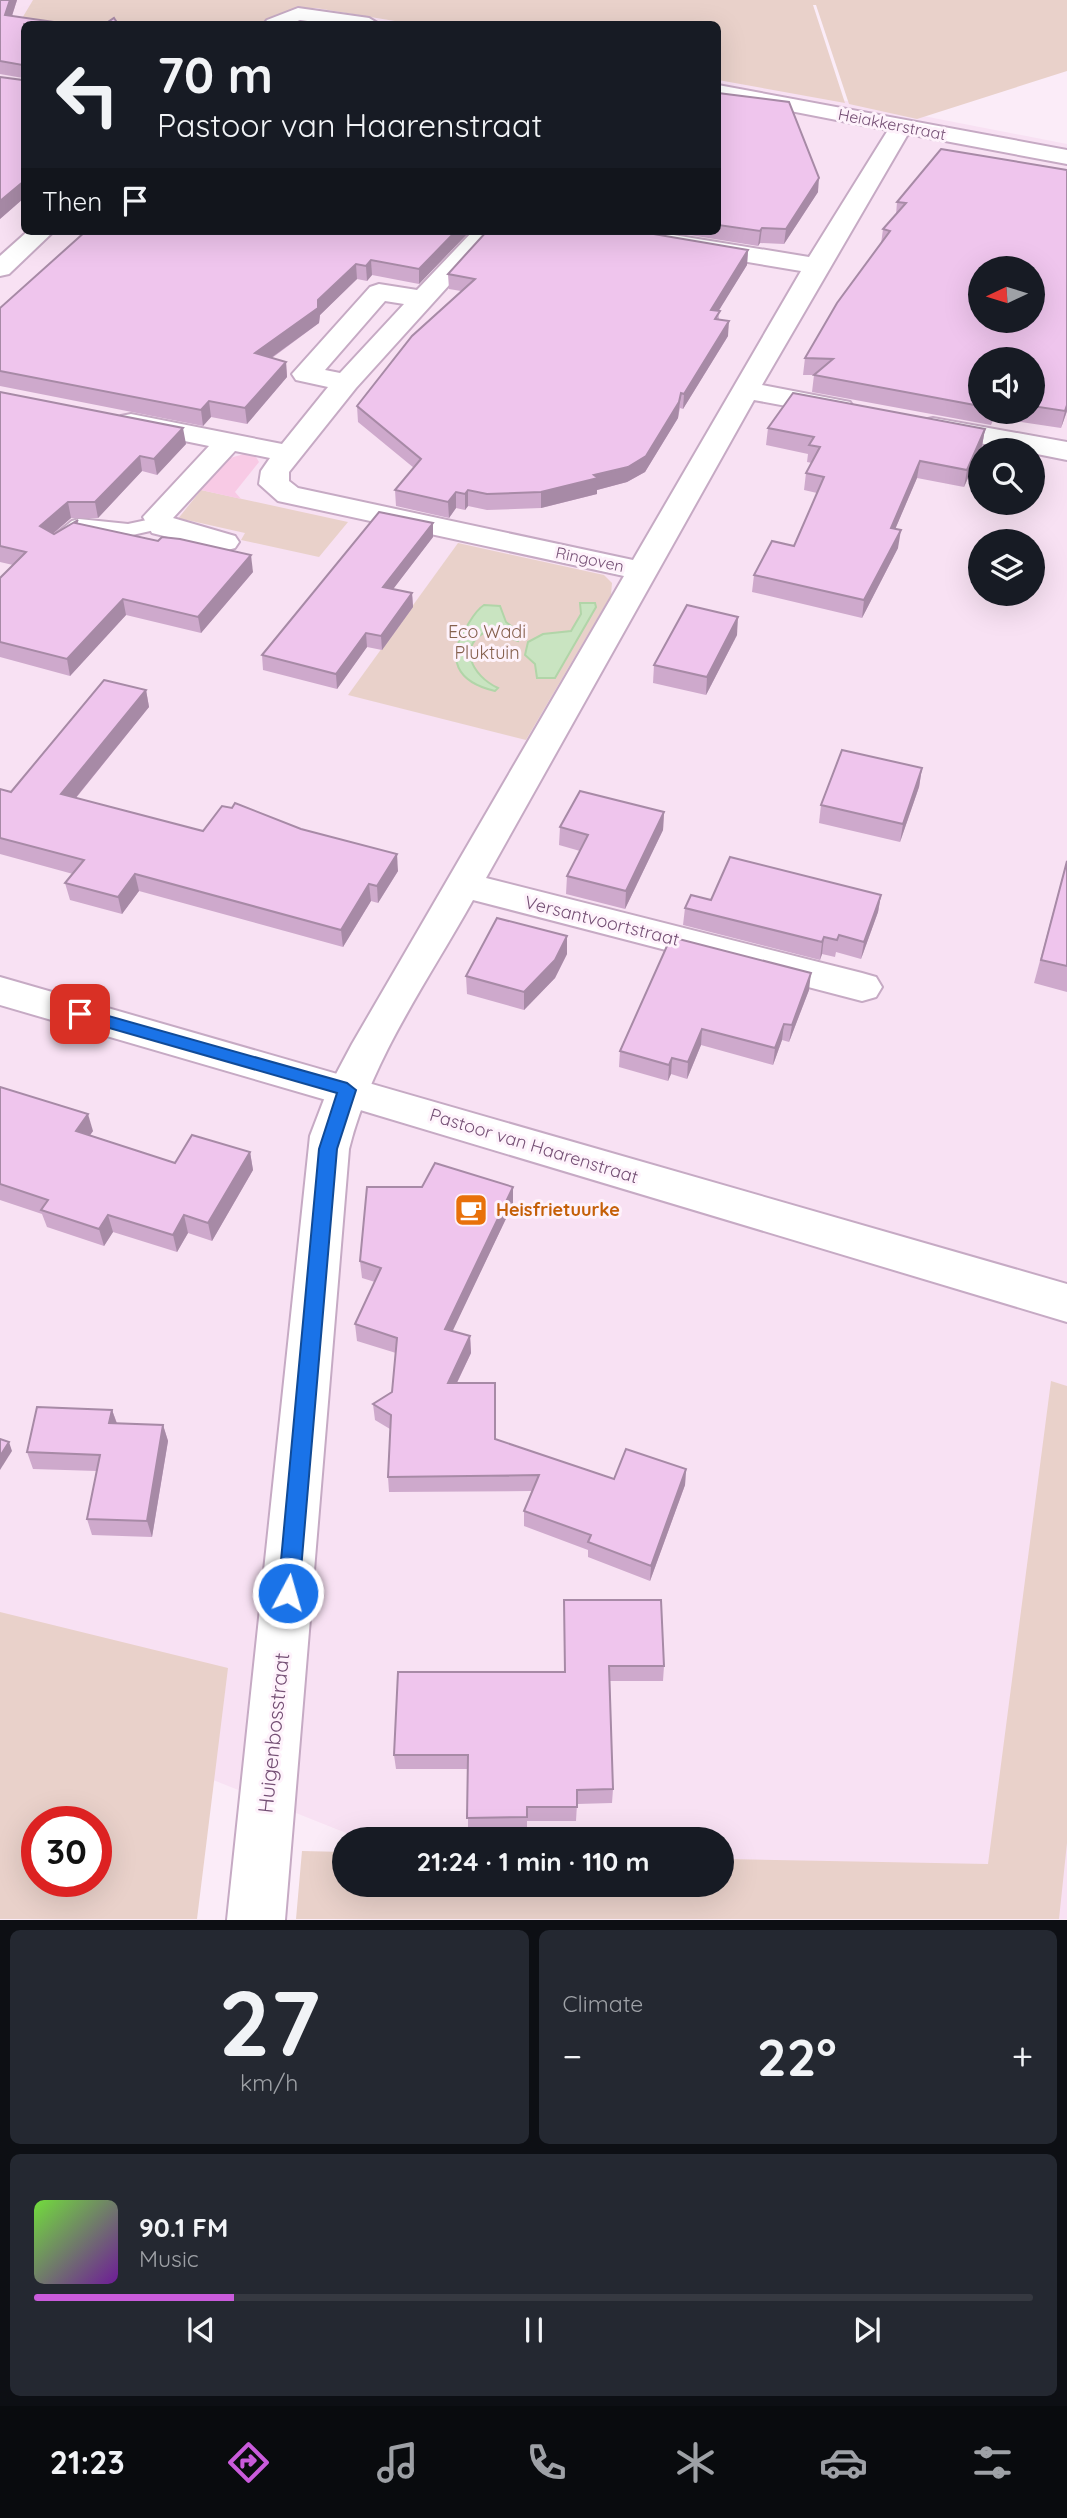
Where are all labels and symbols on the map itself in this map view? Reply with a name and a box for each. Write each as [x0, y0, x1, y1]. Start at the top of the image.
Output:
street label: Heiakkerstraat [836, 104, 948, 144]
north arrow [968, 256, 1045, 332]
street label: Ringoven [554, 542, 626, 576]
park label: Eco Wadi Pluktuin [448, 620, 526, 664]
street label: Versantvoortstraat [522, 890, 682, 951]
pin [50, 984, 110, 1044]
street label: Pastoor van Haarenstraat [427, 1103, 641, 1188]
cafe icon: Heisfrietuurke [452, 1191, 490, 1229]
place label: Heisfrietuurke [496, 1198, 620, 1221]
position arrow [251, 1556, 325, 1630]
street label: Huigenbosstraat [252, 1651, 294, 1814]
speed limit sign: 30 [21, 1806, 112, 1897]

